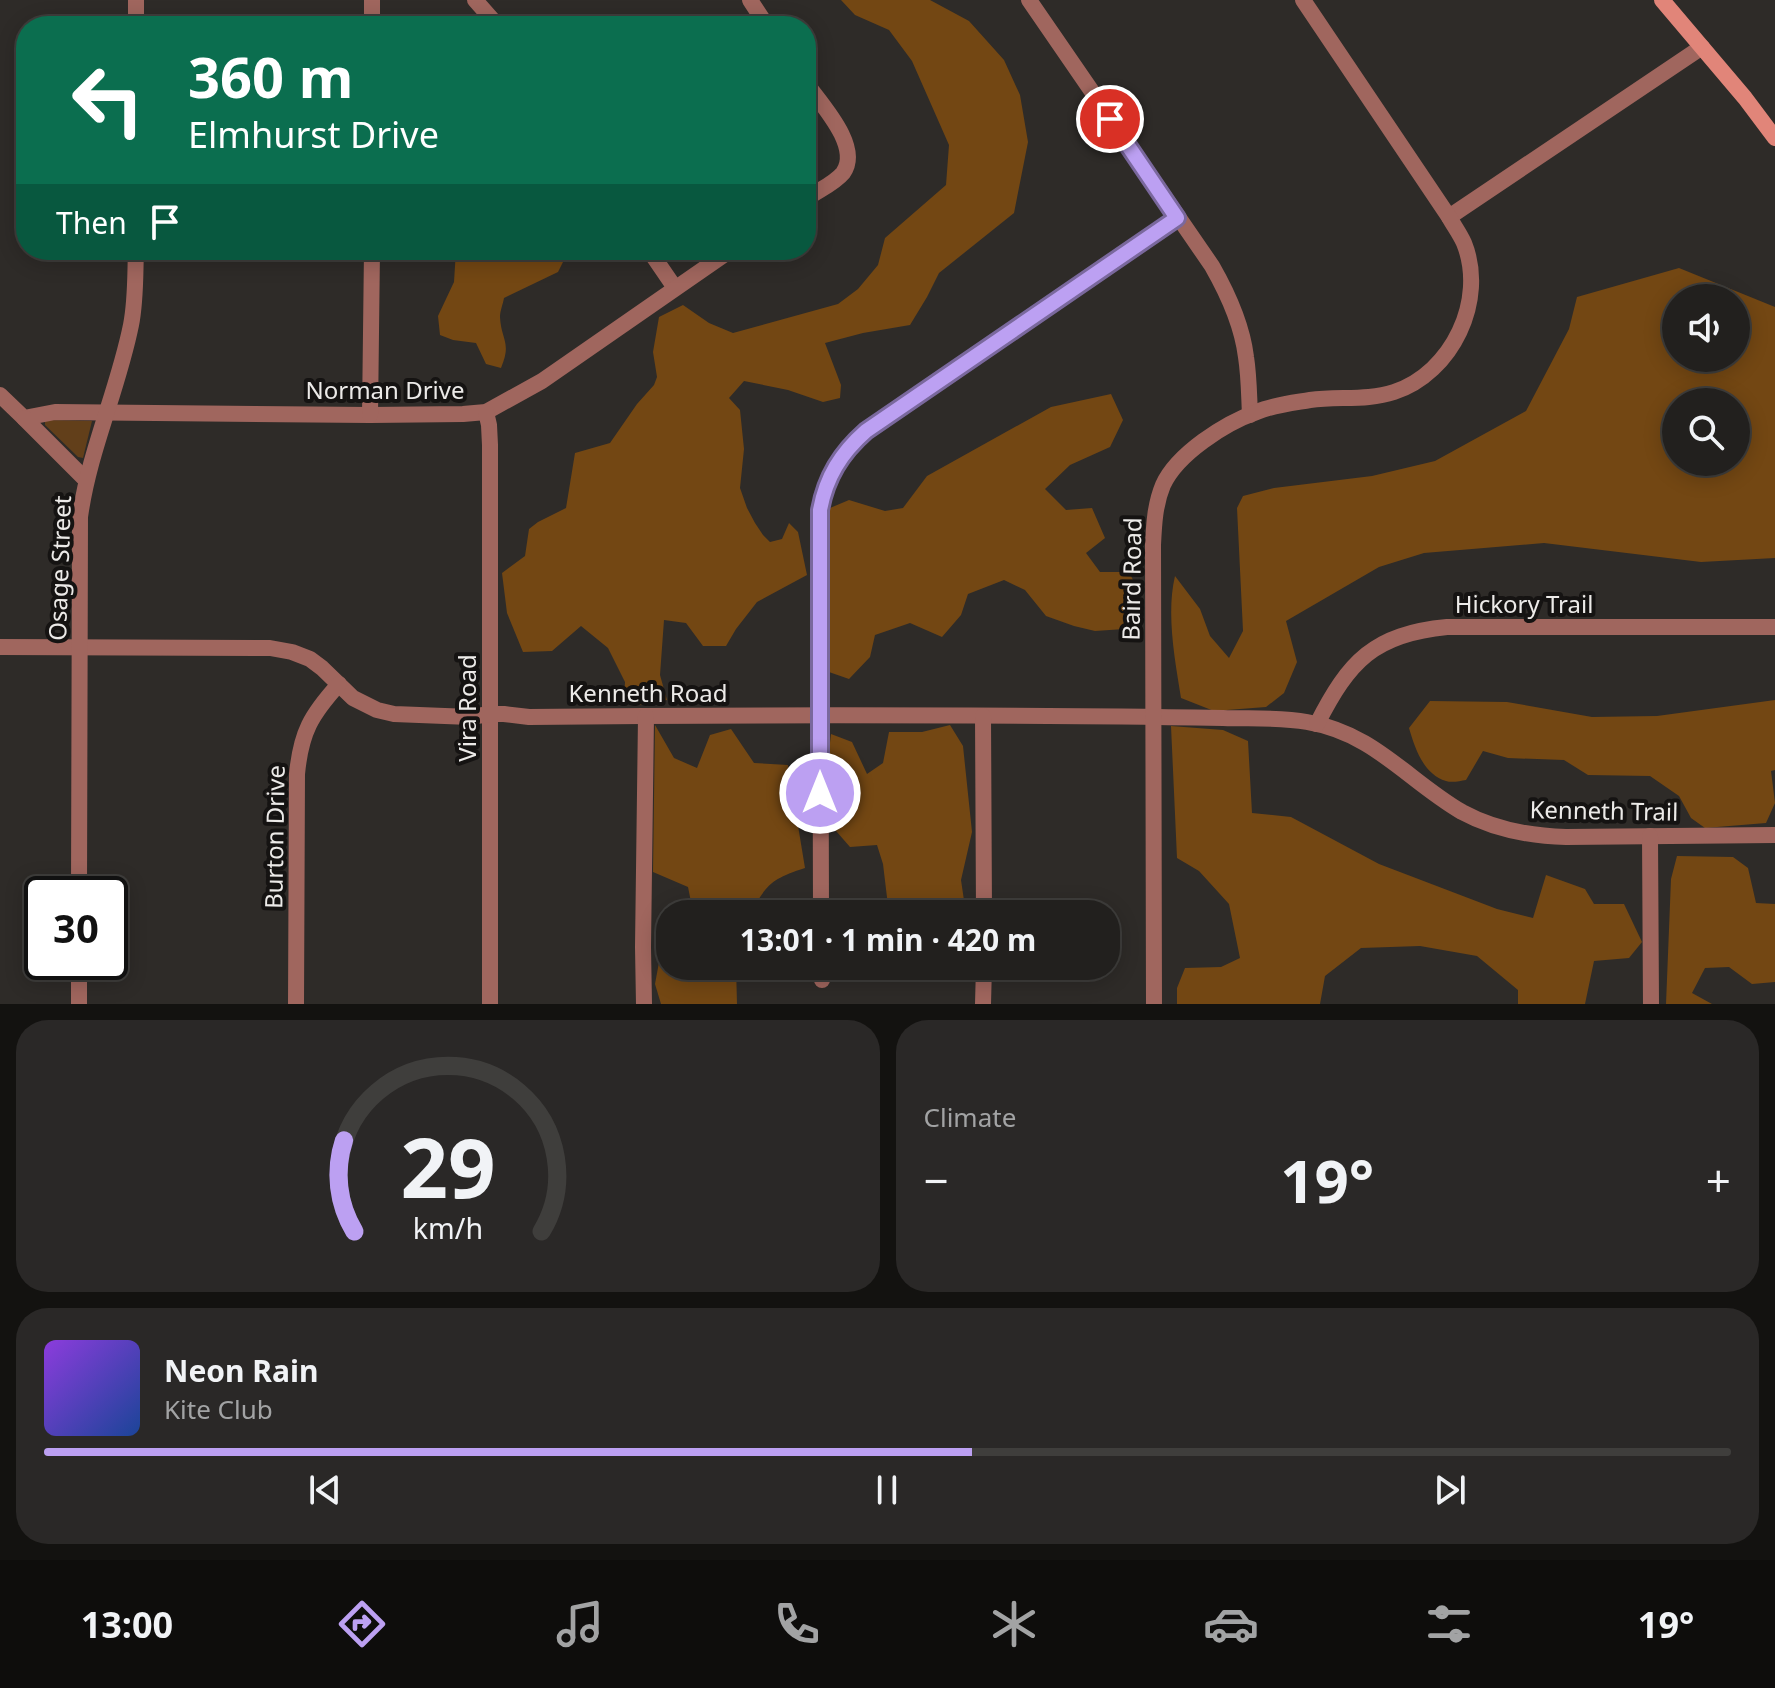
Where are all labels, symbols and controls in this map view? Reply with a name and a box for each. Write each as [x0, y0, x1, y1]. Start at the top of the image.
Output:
text: 360 m [188, 38, 353, 114]
icon: left [56, 48, 160, 152]
pin [1076, 85, 1144, 153]
icon: arrive [1088, 97, 1132, 141]
text: Elmhurst Drive [188, 110, 439, 159]
icon: arrive [143, 200, 187, 244]
text: Then [56, 202, 127, 243]
map controls [1662, 284, 1750, 476]
button: sound [1662, 284, 1750, 372]
street label: Norman Drive [306, 373, 465, 406]
button: search [1662, 388, 1750, 476]
street label: Osage Street [40, 495, 78, 641]
street label: Baird Road [1113, 517, 1149, 641]
street label: Hickory Trail [1455, 587, 1593, 620]
street label: Vira Road [450, 654, 483, 762]
street label: Kenneth Road [569, 676, 728, 709]
position arrow [778, 751, 862, 835]
street label: Burton Drive [256, 765, 292, 909]
street label: Kenneth Trail [1529, 792, 1679, 828]
speed limit sign: 30 [24, 876, 128, 980]
text: 13:01 · 1 min · 420 m [740, 919, 1036, 960]
text: Climate [924, 1099, 1016, 1135]
text: 29 [400, 1109, 495, 1222]
text: 19° [1280, 1139, 1374, 1221]
text: − [924, 1150, 949, 1210]
text: + [1706, 1150, 1731, 1210]
text: km/h [413, 1208, 483, 1247]
text: Neon Rain [164, 1350, 318, 1391]
text: Kite Club [164, 1391, 273, 1427]
icon: previous [303, 1468, 347, 1512]
icon: pause [865, 1468, 909, 1512]
icon: next [1428, 1468, 1472, 1512]
icon: directions [334, 1596, 390, 1652]
icon: music [552, 1596, 608, 1652]
icon: phone [769, 1596, 825, 1652]
icon: climate [986, 1596, 1042, 1652]
icon: car [1203, 1596, 1259, 1652]
icon: filters [1421, 1596, 1477, 1652]
text: 13:00 [81, 1600, 173, 1649]
text: 19° [1638, 1600, 1694, 1649]

